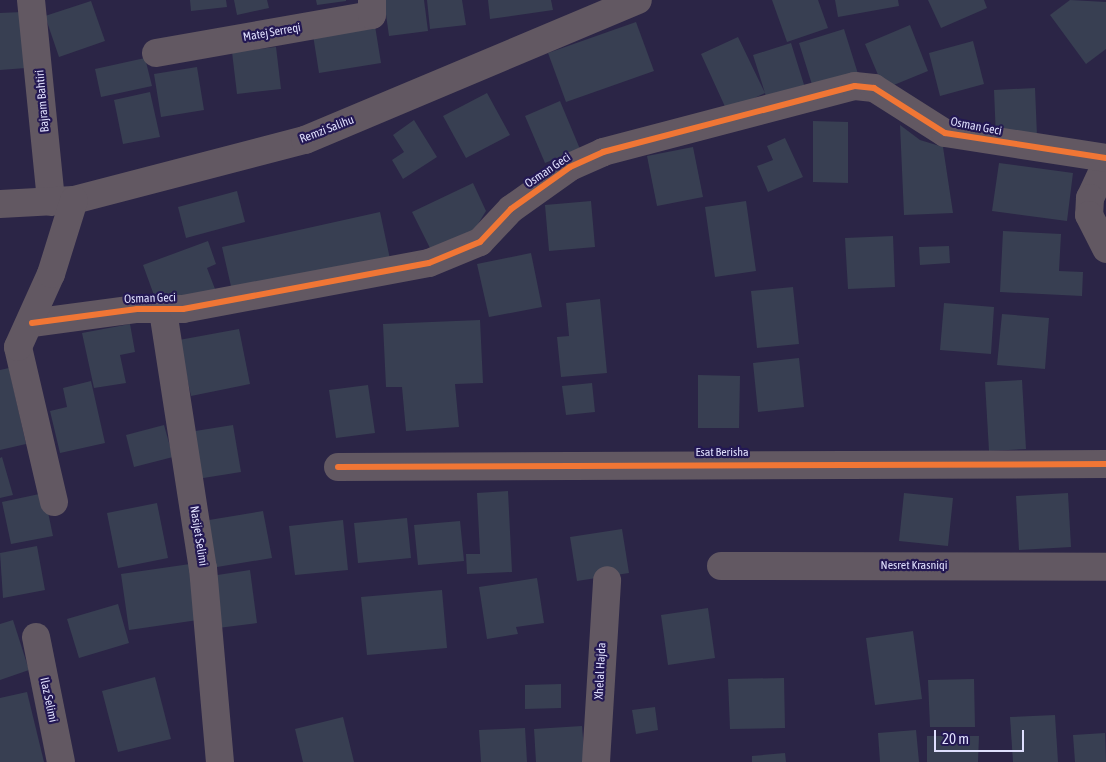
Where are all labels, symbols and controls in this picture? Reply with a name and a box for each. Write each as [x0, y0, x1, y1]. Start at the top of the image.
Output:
street label: Matej Serreqi [242, 21, 302, 45]
street label: Bajram Bahtiri [33, 69, 53, 133]
street label: Remzi Salihu [298, 113, 356, 147]
street label: Osman Geci [949, 115, 1003, 139]
street label: Osman Geci [522, 151, 574, 191]
street label: Osman Geci [124, 291, 176, 307]
street label: Esat Berisha [695, 446, 749, 460]
street label: Nasijet Selimi [186, 505, 210, 567]
street label: Nesret Krasniqi [881, 559, 947, 573]
street label: Xhelal Hajda [592, 642, 610, 700]
street label: Ilaz Selimi [36, 676, 60, 724]
scale bar [936, 720, 1026, 752]
text: 20 m [942, 730, 969, 747]

